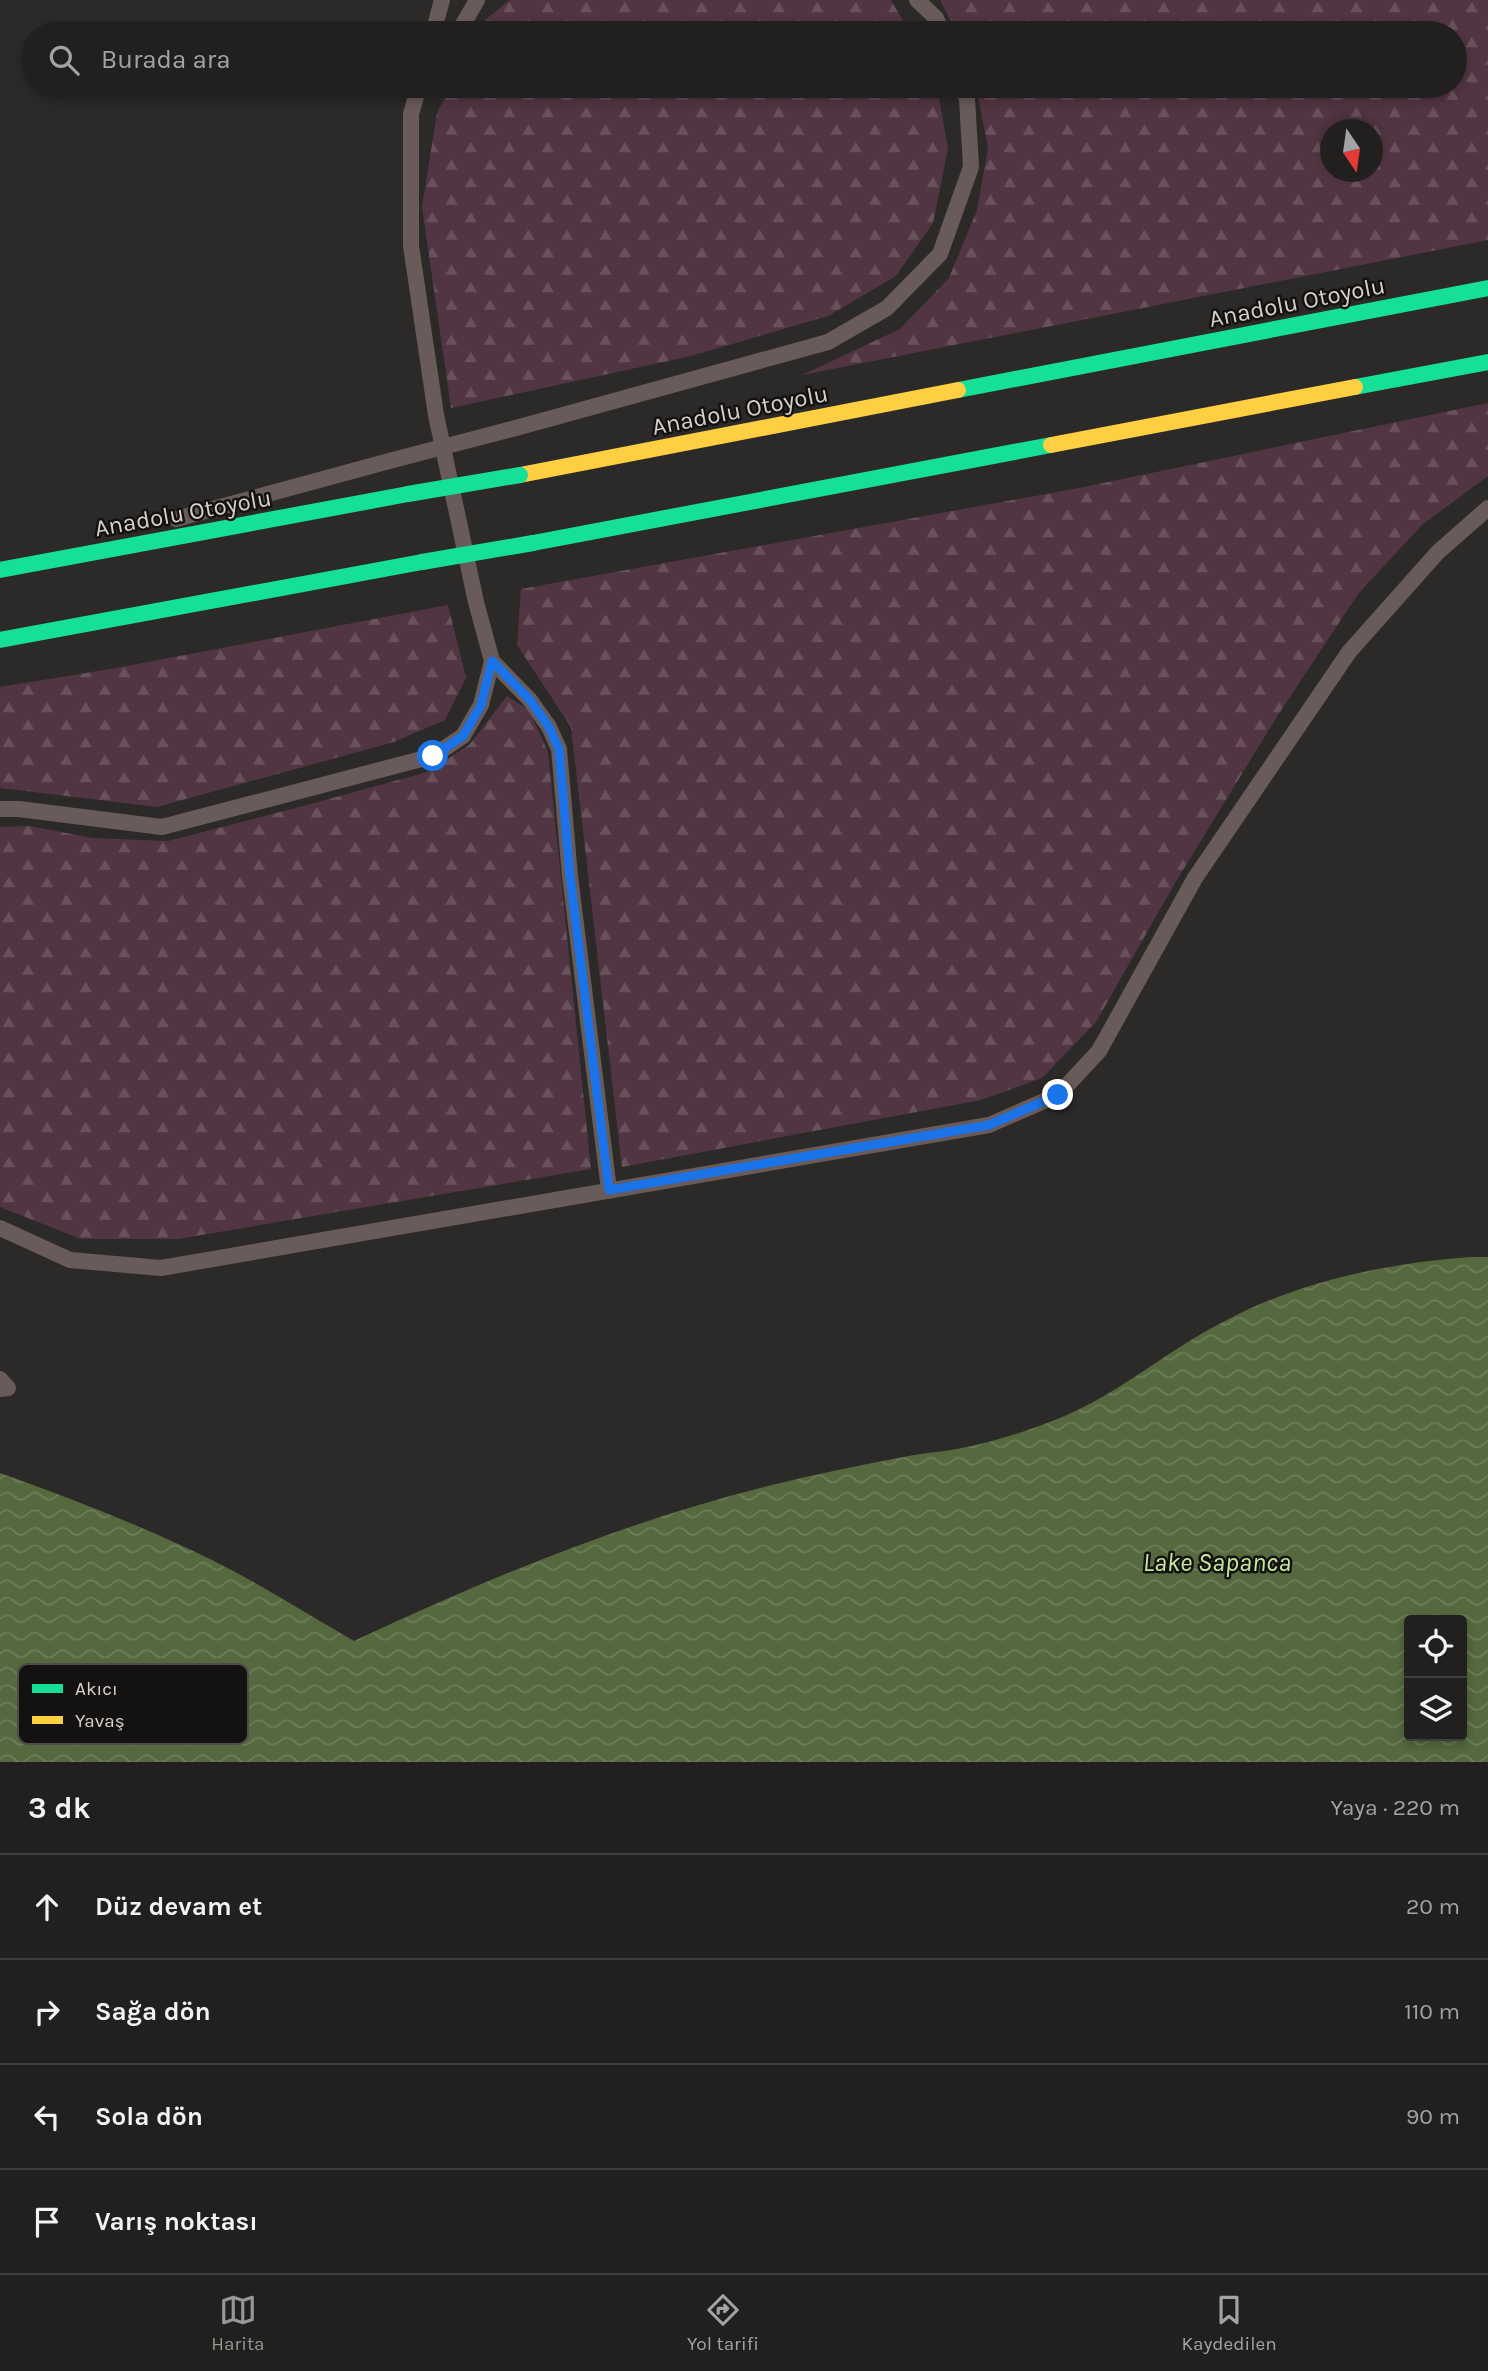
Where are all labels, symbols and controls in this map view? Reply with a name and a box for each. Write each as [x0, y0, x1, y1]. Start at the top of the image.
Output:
search box [21, 21, 1467, 98]
icon: search [45, 41, 83, 79]
text: Burada ara [101, 44, 231, 75]
north arrow [1320, 119, 1383, 182]
street label: Anadolu Otoyolu [1206, 271, 1388, 333]
street label: Anadolu Otoyolu [649, 379, 831, 441]
street label: Anadolu Otoyolu [92, 484, 274, 542]
route start [417, 740, 448, 771]
route end [1042, 1079, 1073, 1110]
water label: Lake Sapanca [1143, 1547, 1291, 1578]
map controls [1404, 1615, 1467, 1741]
button: locate [1404, 1615, 1467, 1678]
legend [18, 1664, 248, 1744]
text: Akıcı [75, 1678, 118, 1700]
button: layers [1404, 1678, 1467, 1741]
text: Yavaş [75, 1710, 125, 1732]
text: 3 dk [28, 1790, 90, 1826]
text: Yaya · 220 m [1330, 1794, 1460, 1821]
icon: ahead [28, 1888, 66, 1926]
text: Düz devam et [95, 1891, 262, 1922]
text: 20 m [1406, 1893, 1460, 1920]
icon: right [28, 1993, 66, 2031]
text: Sağa dön [95, 1996, 211, 2027]
text: 110 m [1404, 1998, 1460, 2025]
icon: left [28, 2098, 66, 2136]
text: Sola dön [95, 2101, 203, 2132]
text: 90 m [1406, 2103, 1460, 2130]
icon: arrive [28, 2203, 66, 2241]
text: Varış noktası [95, 2206, 258, 2237]
tab: Harita [211, 2291, 265, 2355]
tab: Yol tarifi [687, 2291, 759, 2355]
tab: Kaydedilen [1181, 2291, 1277, 2355]

